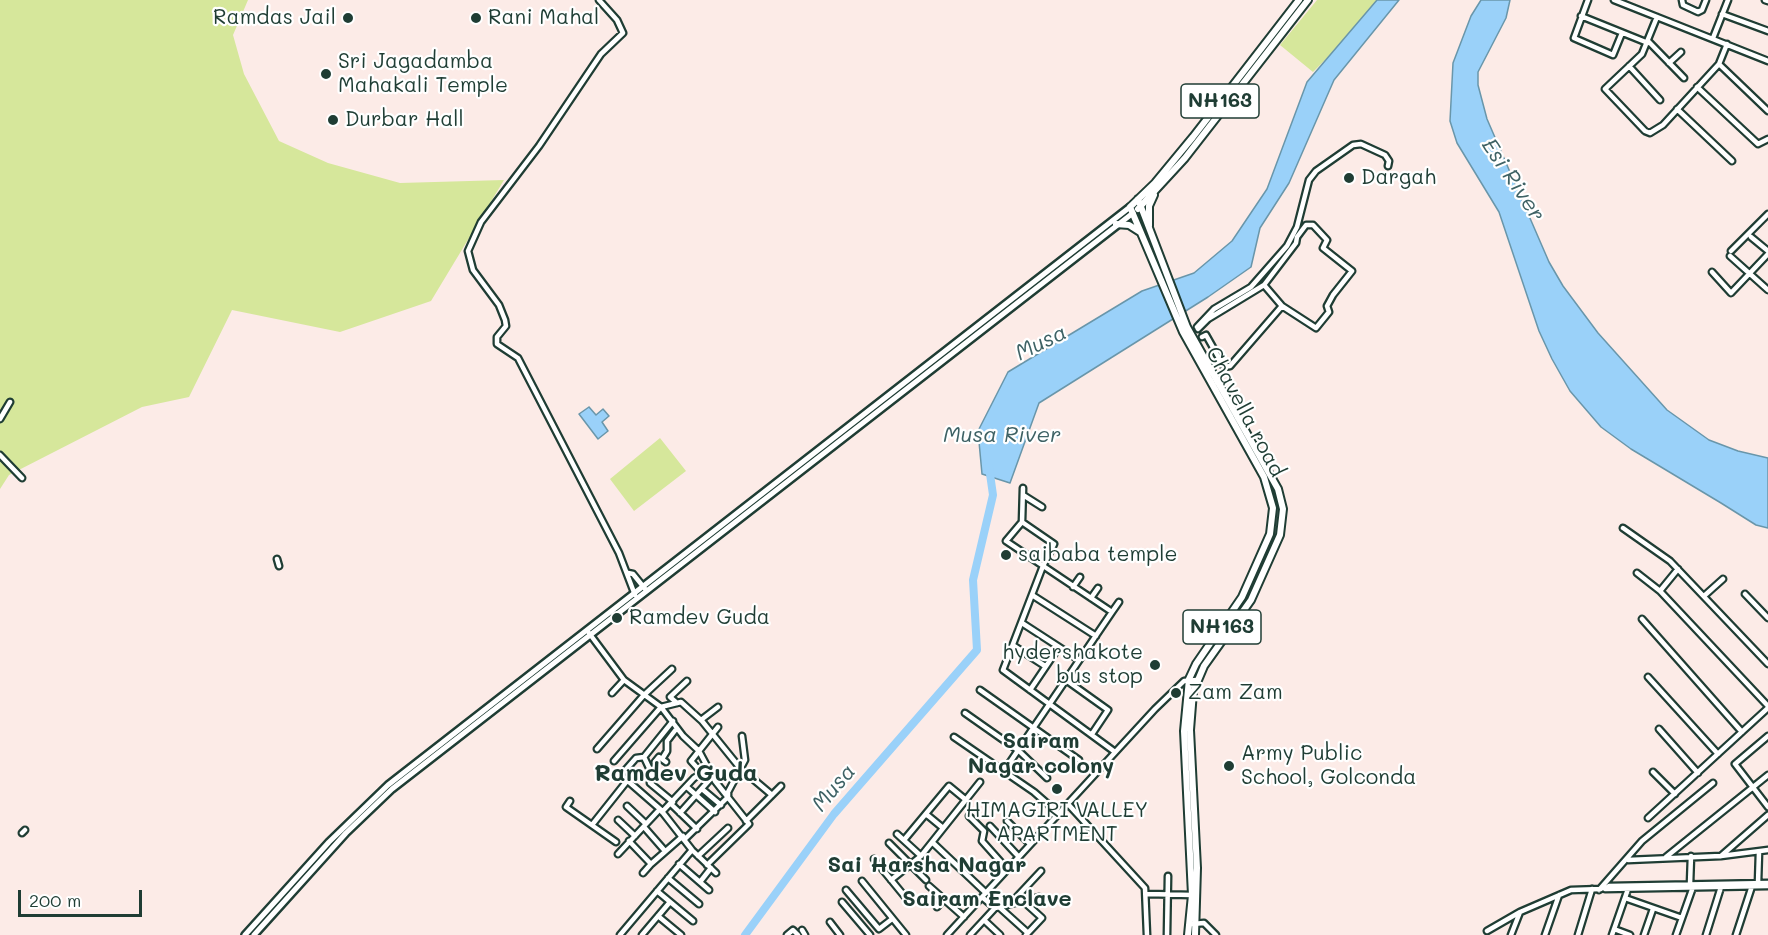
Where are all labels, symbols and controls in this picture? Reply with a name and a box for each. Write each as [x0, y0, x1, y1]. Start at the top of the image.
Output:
place label: Ramdas Jail [213, 5, 336, 31]
place label: Rani Mahal [488, 5, 599, 31]
marker: Ramdas Jail [341, 11, 355, 25]
marker: Rani Mahal [469, 11, 483, 25]
place label: Sri Jagadamba Mahakali Temple [338, 49, 508, 99]
marker: Sri Jagadamba Mahakali Temple [319, 67, 333, 81]
road number: NH163 [1181, 84, 1259, 118]
place label: Durbar Hall [345, 107, 464, 133]
marker: Durbar Hall [326, 113, 340, 127]
water label: Esi River [1476, 134, 1550, 226]
place label: Dargah [1361, 165, 1436, 191]
marker: Dargah [1342, 171, 1356, 185]
water label: Musa [1011, 319, 1071, 367]
street label: Chavella road [1200, 343, 1290, 481]
water label: Musa River [943, 422, 1061, 448]
place label: saibaba temple [1018, 542, 1178, 568]
marker: saibaba temple [999, 548, 1013, 562]
place label: Ramdev Guda [629, 605, 770, 631]
road number: NH163 [1183, 610, 1261, 644]
marker: Ramdev Guda [610, 611, 624, 625]
place label: hydershakote bus stop [1002, 640, 1143, 690]
marker: hydershakote bus stop [1148, 658, 1162, 672]
place label: Zam Zam [1188, 680, 1283, 706]
marker: Zam Zam [1169, 686, 1183, 700]
district label: Sairam Nagar colony [968, 728, 1114, 780]
place label: Army Public School, Golconda [1241, 741, 1416, 791]
water label: Musa [807, 759, 861, 817]
marker: Army Public School, Golconda [1222, 759, 1236, 773]
district label: Ramdev Guda [594, 760, 758, 788]
marker: HIMAGIRI VALLEY APARTMENT [1050, 782, 1064, 796]
place label: HIMAGIRI VALLEY APARTMENT [966, 798, 1148, 848]
district label: Sai Harsha Nagar [828, 852, 1026, 878]
scale bar [21, 878, 146, 916]
district label: Sairam Enclave [902, 886, 1072, 912]
text: 200 m [29, 888, 81, 912]

